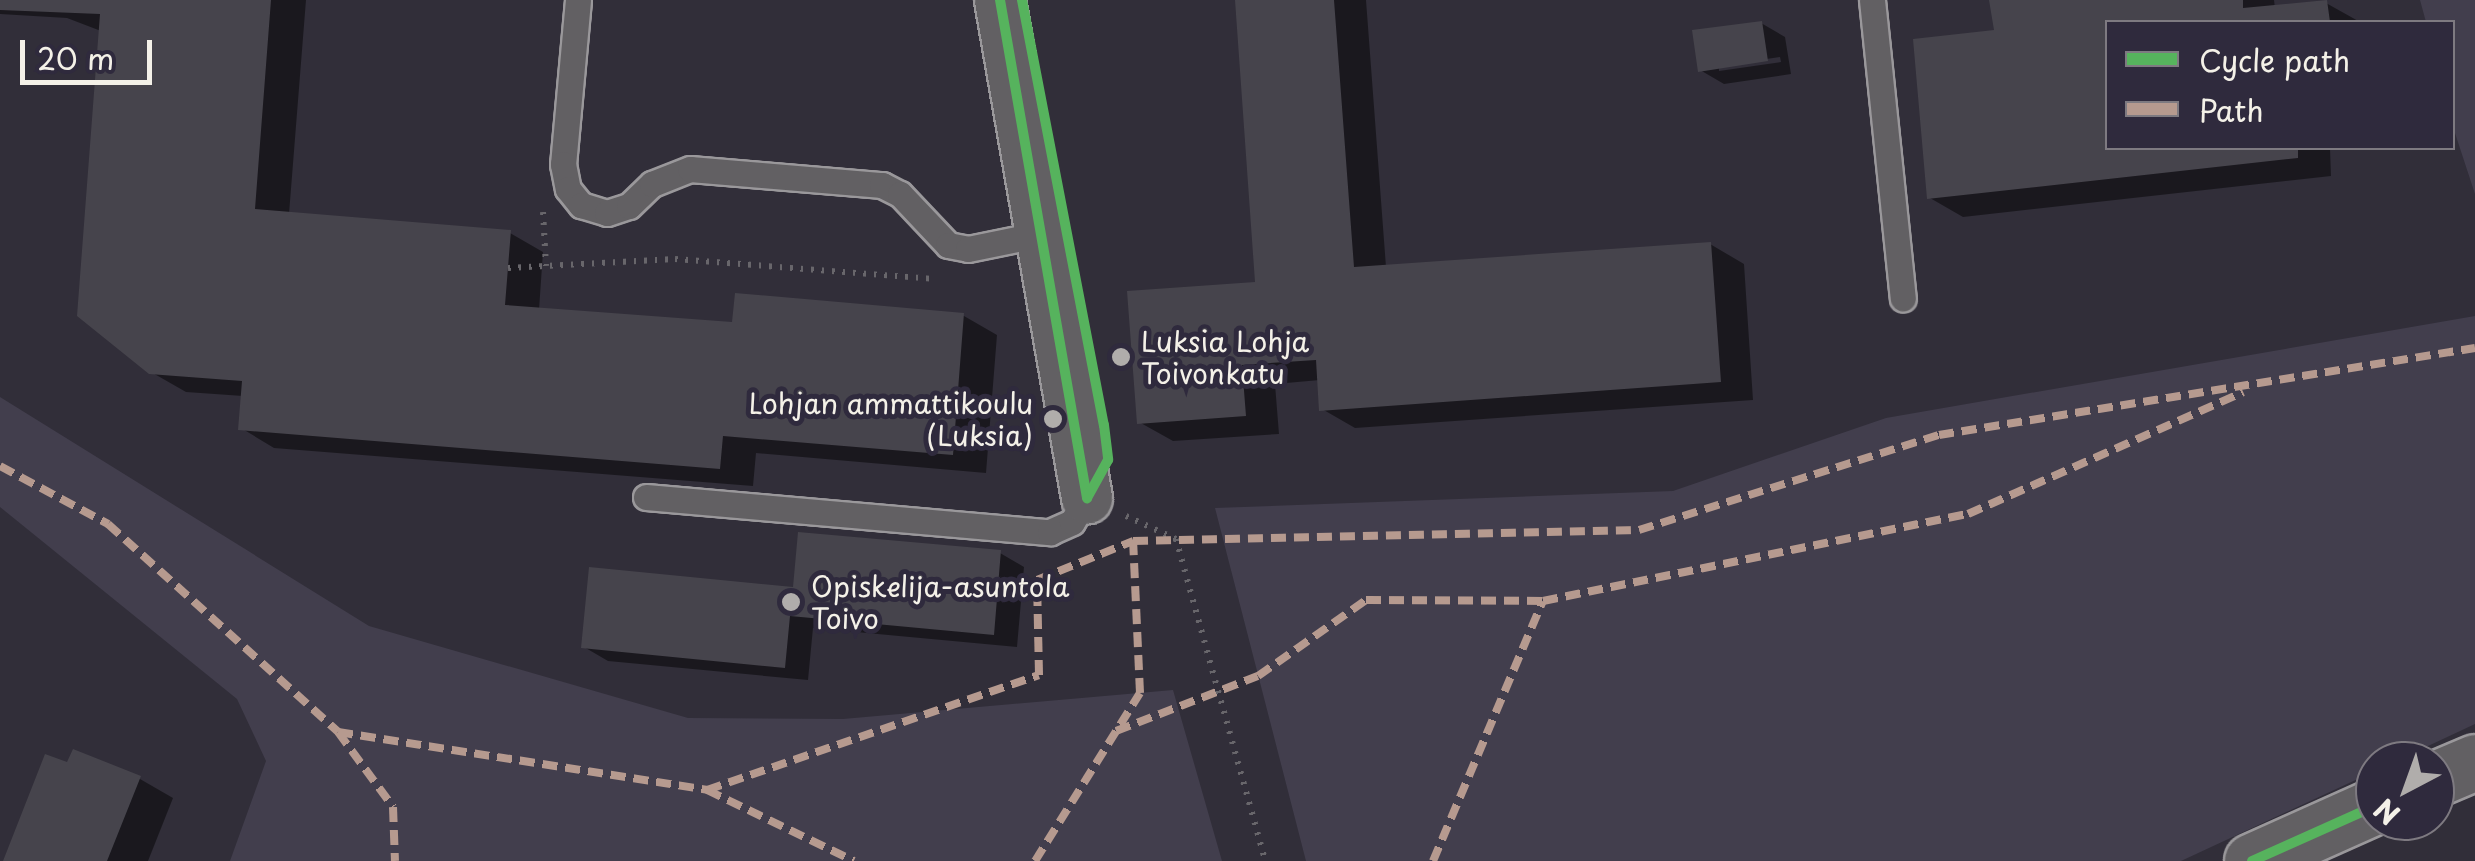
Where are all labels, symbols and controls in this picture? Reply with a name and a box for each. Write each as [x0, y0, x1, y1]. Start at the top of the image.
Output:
scale bar [25, 20, 158, 82]
legend [2105, 20, 2455, 150]
text: 20 m [37, 35, 114, 80]
text: Cycle path [2199, 37, 2350, 82]
text: Path [2199, 87, 2264, 132]
place label: Luksia Lohja Toivonkatu [1141, 324, 1306, 390]
marker: Luksia Lohja Toivonkatu [1110, 346, 1132, 368]
place label: Lohjan ammattikoulu (Luksia) [746, 386, 1033, 452]
marker: Lohjan ammattikoulu (Luksia) [1042, 408, 1064, 430]
place label: Opiskelija-asuntola Toivo [811, 569, 1069, 635]
marker: Opiskelija-asuntola Toivo [780, 591, 802, 613]
north arrow [2355, 741, 2455, 841]
text: N [2364, 789, 2409, 836]

